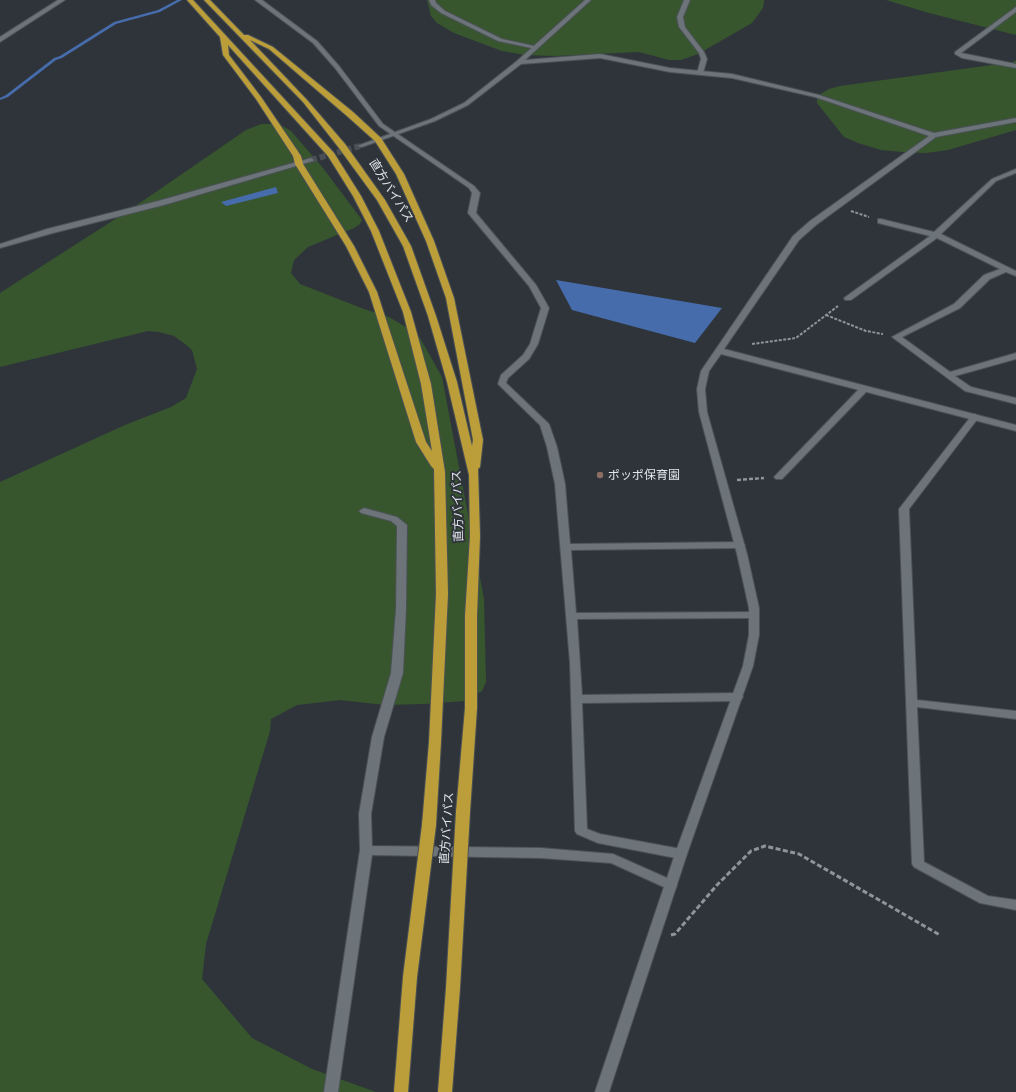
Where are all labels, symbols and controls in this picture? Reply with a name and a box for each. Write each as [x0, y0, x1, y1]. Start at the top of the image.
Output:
street label: 直方バイパス [366, 157, 416, 225]
place label: ポッポ保育園 [608, 468, 680, 482]
street label: 直方バイパス [450, 470, 466, 542]
marker: ポッポ保育園 [595, 470, 605, 480]
street label: 直方バイパス [437, 792, 457, 864]

